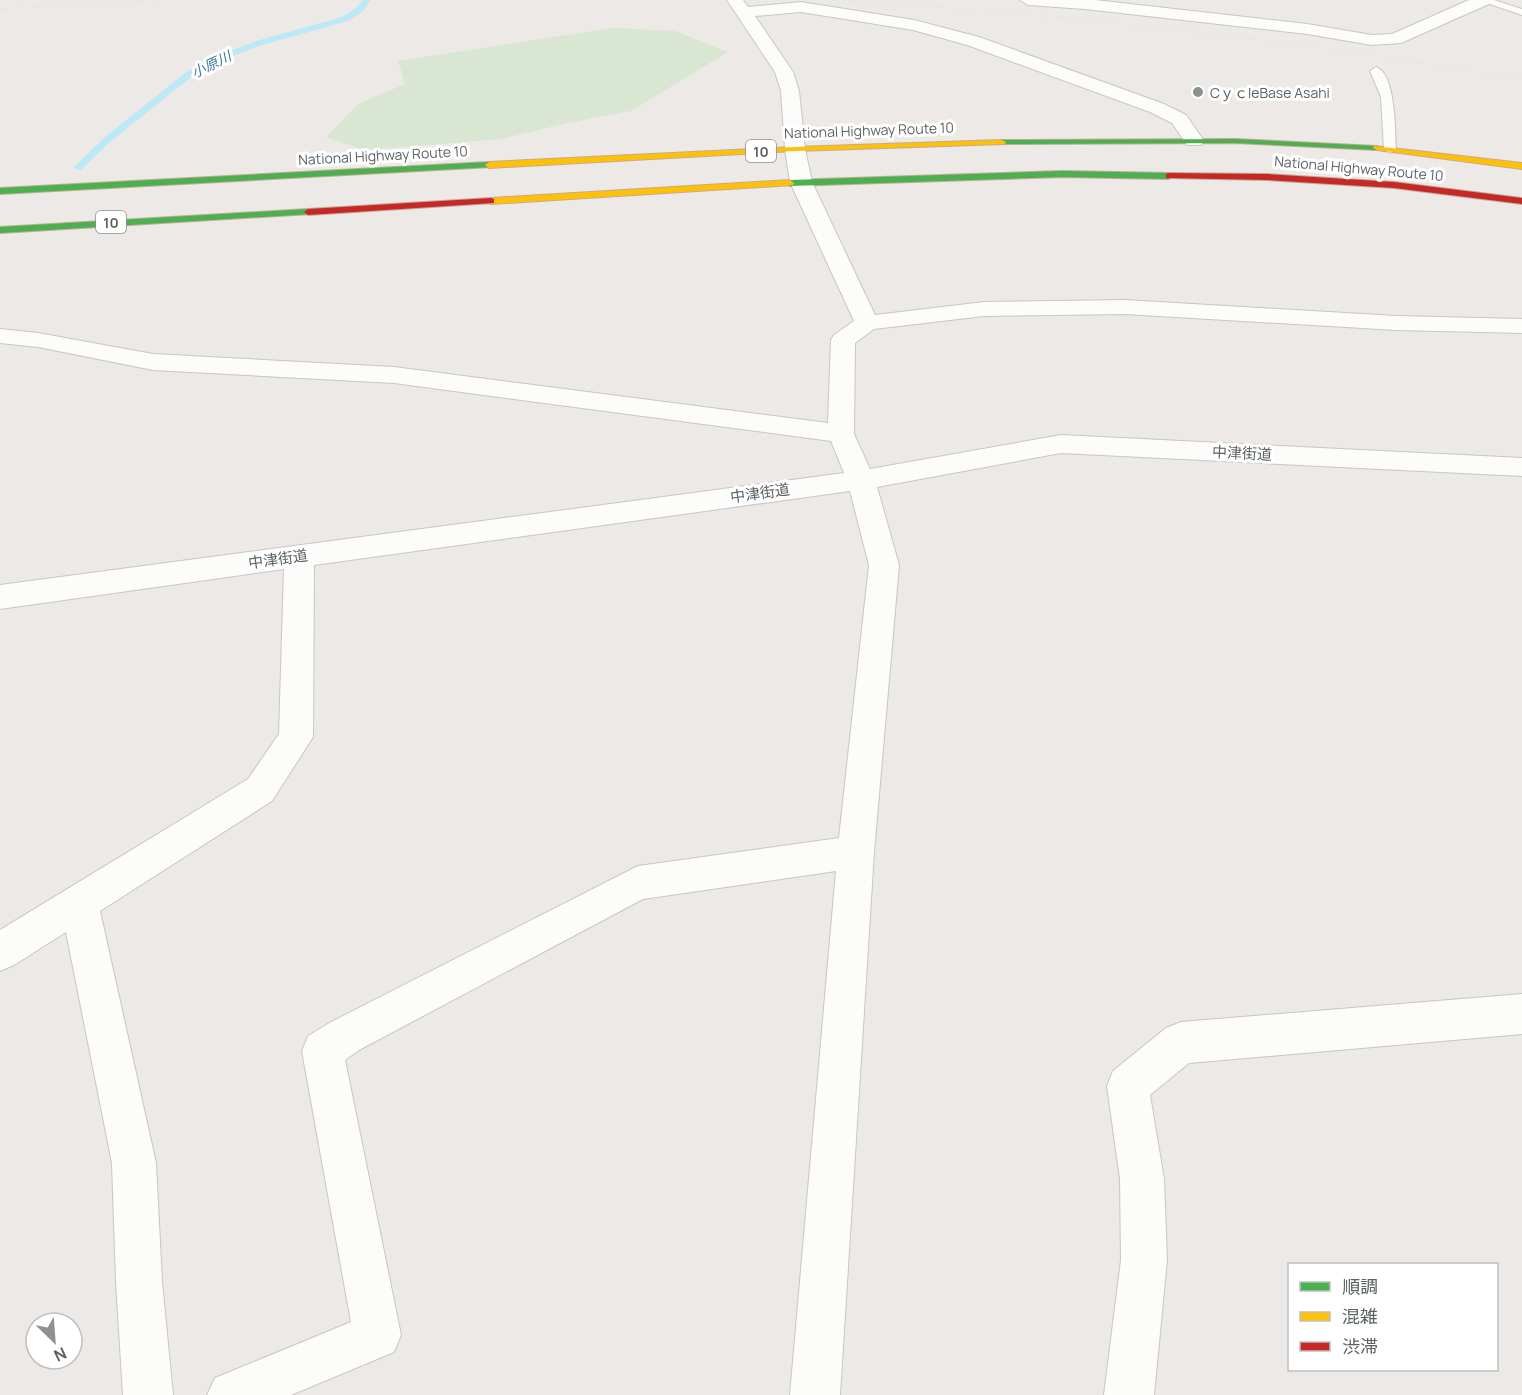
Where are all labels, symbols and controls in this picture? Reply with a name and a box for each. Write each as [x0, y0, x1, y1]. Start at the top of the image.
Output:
water label: 小原川 [188, 45, 236, 82]
place label: CｙｃleBase Asahi [1210, 83, 1330, 102]
marker: CｙｃleBase Asahi [1191, 85, 1205, 99]
street label: National Highway Route 10 [784, 118, 954, 142]
road number: 10 [746, 140, 776, 162]
street label: National Highway Route 10 [298, 141, 468, 169]
street label: National Highway Route 10 [1274, 151, 1444, 185]
road number: 10 [96, 211, 126, 233]
street label: 中津街道 [1211, 441, 1273, 465]
street label: 中津街道 [729, 478, 791, 508]
street label: 中津街道 [247, 544, 309, 574]
legend [1288, 1263, 1498, 1371]
text: 順調 [1342, 1274, 1378, 1298]
text: 混雑 [1342, 1304, 1378, 1328]
north arrow [24, 1311, 84, 1371]
text: 渋滞 [1342, 1334, 1378, 1358]
text: N [50, 1342, 70, 1367]

